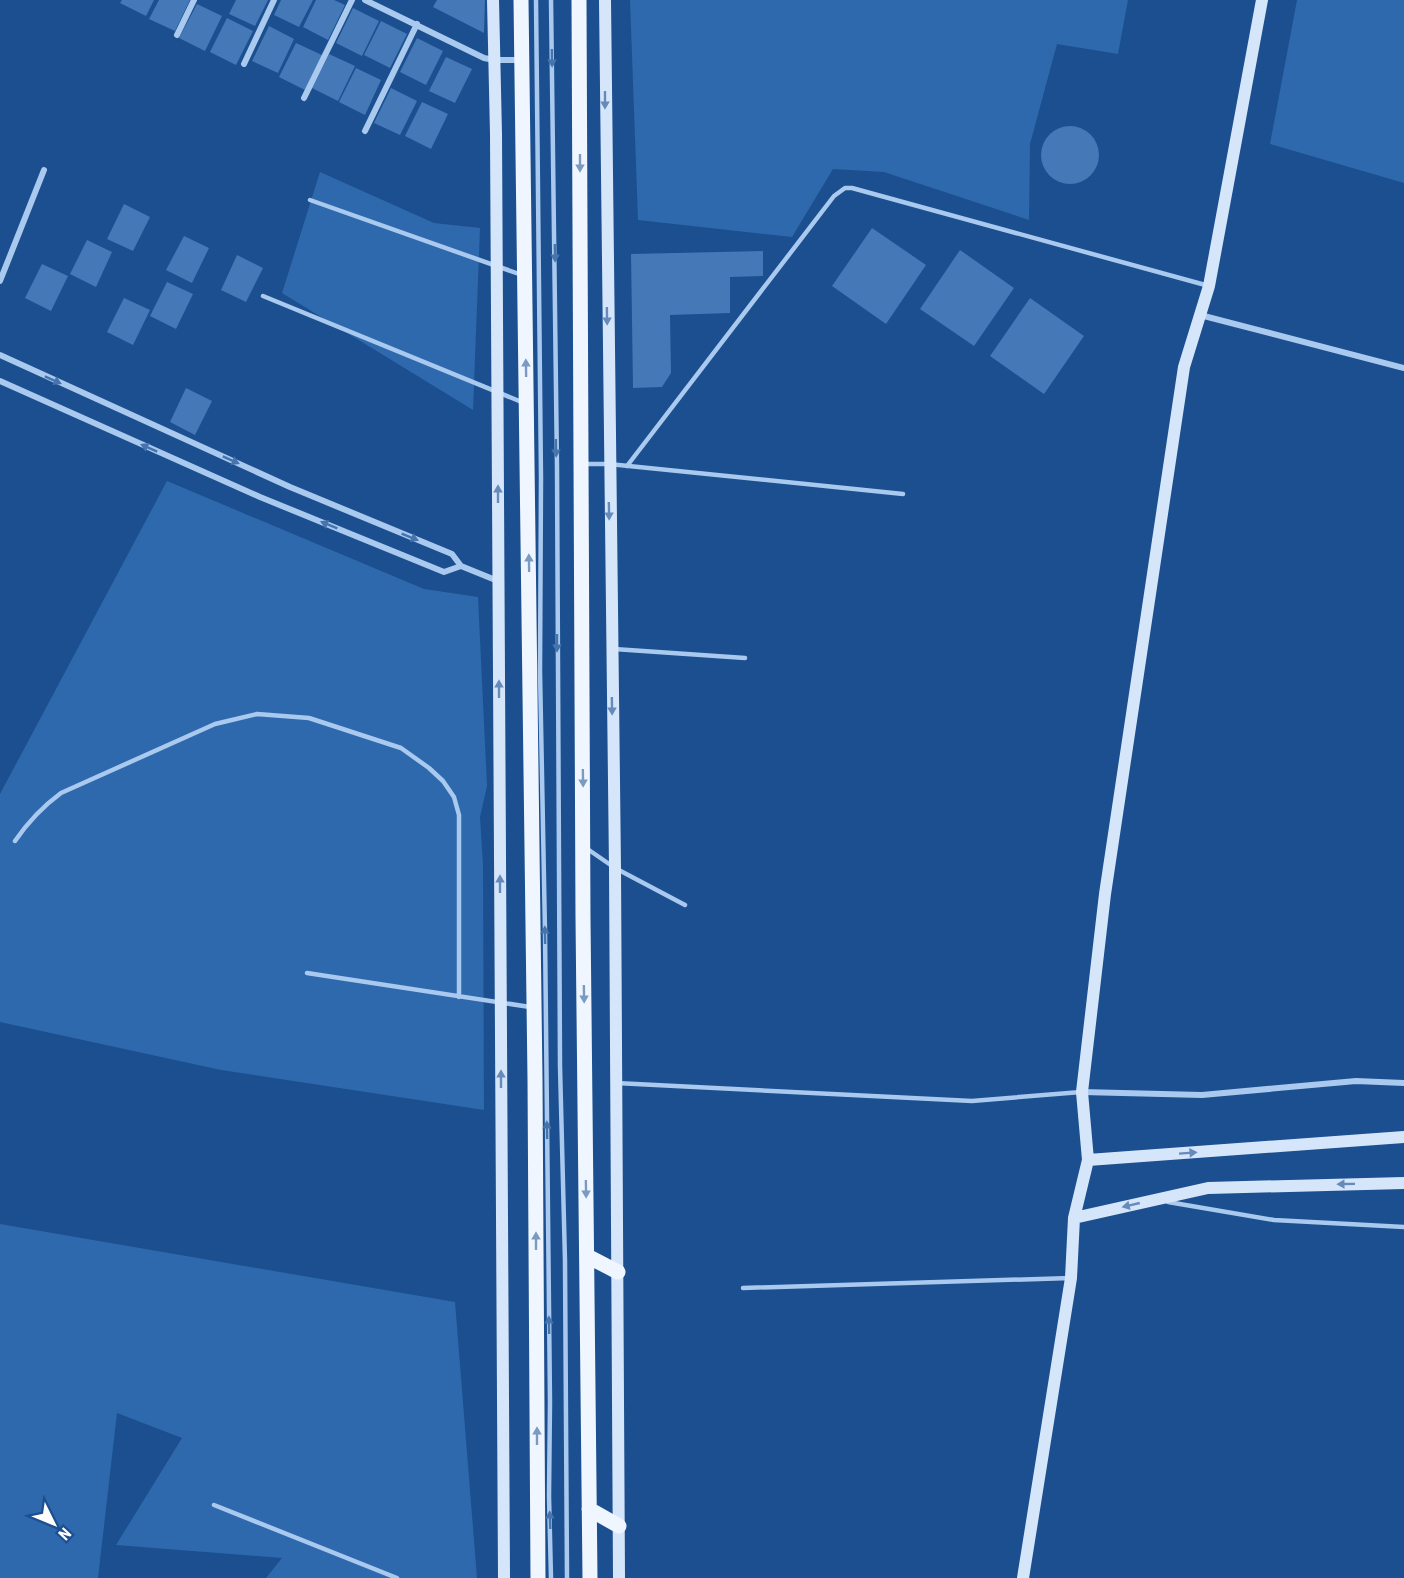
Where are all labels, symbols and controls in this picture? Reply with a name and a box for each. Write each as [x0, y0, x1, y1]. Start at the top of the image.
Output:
one-way arrow [548, 49, 557, 68]
one-way arrow [600, 91, 610, 110]
one-way arrow [575, 154, 585, 173]
one-way arrow [550, 244, 560, 263]
one-way arrow [602, 307, 612, 326]
one-way arrow [521, 358, 531, 377]
one-way arrow [45, 375, 62, 384]
one-way arrow [552, 439, 561, 458]
one-way arrow [141, 443, 158, 452]
one-way arrow [222, 455, 240, 465]
one-way arrow [493, 484, 503, 503]
one-way arrow [605, 502, 614, 521]
one-way arrow [320, 520, 338, 530]
one-way arrow [401, 533, 419, 542]
one-way arrow [524, 553, 533, 572]
one-way arrow [552, 634, 562, 653]
one-way arrow [494, 679, 504, 698]
one-way arrow [607, 697, 617, 716]
one-way arrow [578, 769, 588, 788]
one-way arrow [495, 874, 505, 893]
one-way arrow [540, 925, 550, 944]
one-way arrow [579, 985, 589, 1004]
one-way arrow [496, 1069, 506, 1088]
one-way arrow [542, 1120, 552, 1139]
one-way arrow [1179, 1148, 1198, 1158]
one-way arrow [1336, 1179, 1355, 1189]
one-way arrow [581, 1180, 591, 1199]
one-way arrow [1122, 1201, 1141, 1210]
one-way arrow [531, 1231, 541, 1250]
one-way arrow [545, 1315, 554, 1334]
one-way arrow [532, 1426, 542, 1445]
north arrow [24, 1494, 84, 1554]
one-way arrow [545, 1510, 554, 1529]
text: N [54, 1524, 75, 1544]

